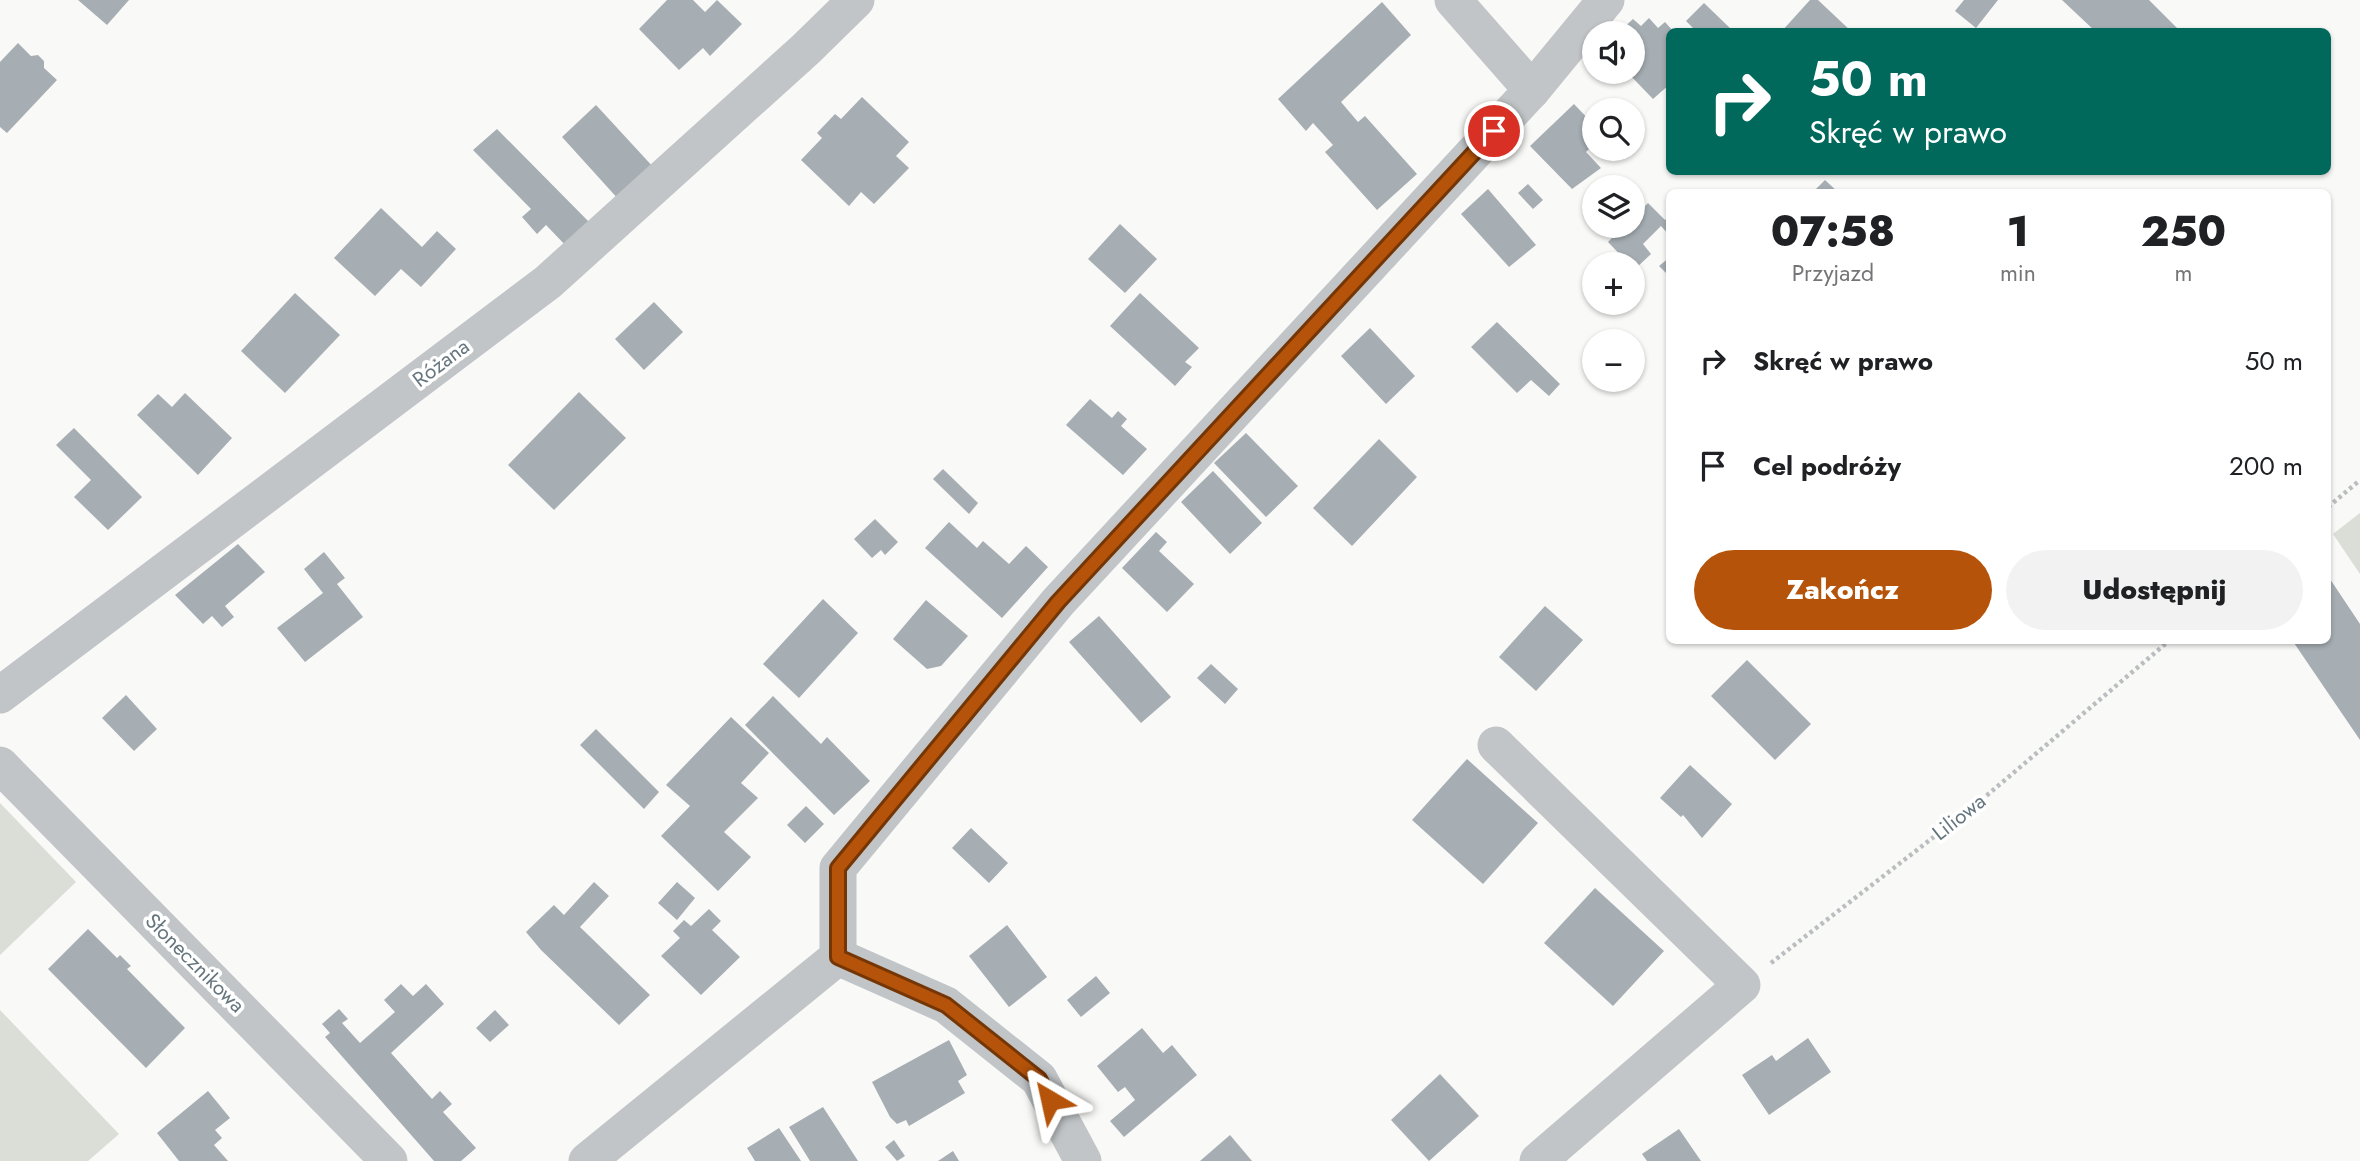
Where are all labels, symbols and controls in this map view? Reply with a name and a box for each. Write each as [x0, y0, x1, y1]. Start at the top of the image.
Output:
map controls [1582, 21, 1645, 392]
button: sound [1582, 21, 1645, 84]
text: 50 m [1809, 44, 1928, 114]
icon: right [1694, 56, 1785, 147]
button: search [1582, 98, 1645, 161]
pin [1464, 101, 1524, 161]
text: Skręć w prawo [1809, 109, 2007, 155]
icon: arrive [1475, 112, 1513, 150]
button: layers [1582, 175, 1645, 238]
text: 07:58 [1771, 201, 1895, 262]
text: 1 [2007, 201, 2029, 262]
text: 250 [2141, 201, 2226, 262]
button: + [1582, 252, 1645, 315]
text: Przyjazd [1792, 256, 1874, 290]
text: min [2000, 256, 2036, 290]
text: m [2174, 256, 2192, 290]
button: − [1582, 329, 1645, 392]
street label: Różana [406, 332, 476, 394]
icon: right [1694, 342, 1732, 380]
text: Skręć w prawo [1753, 342, 1933, 380]
text: 50 m [2245, 342, 2303, 380]
icon: arrive [1694, 447, 1732, 485]
text: Cel podróży [1753, 447, 1901, 485]
text: 200 m [2229, 447, 2303, 485]
button: Zakończ [1694, 550, 1992, 630]
button: Udostępnij [2006, 550, 2303, 630]
street label: Liliowa [1926, 786, 1992, 848]
street label: Słonecznikowa [138, 906, 252, 1020]
position arrow [1013, 1063, 1087, 1137]

